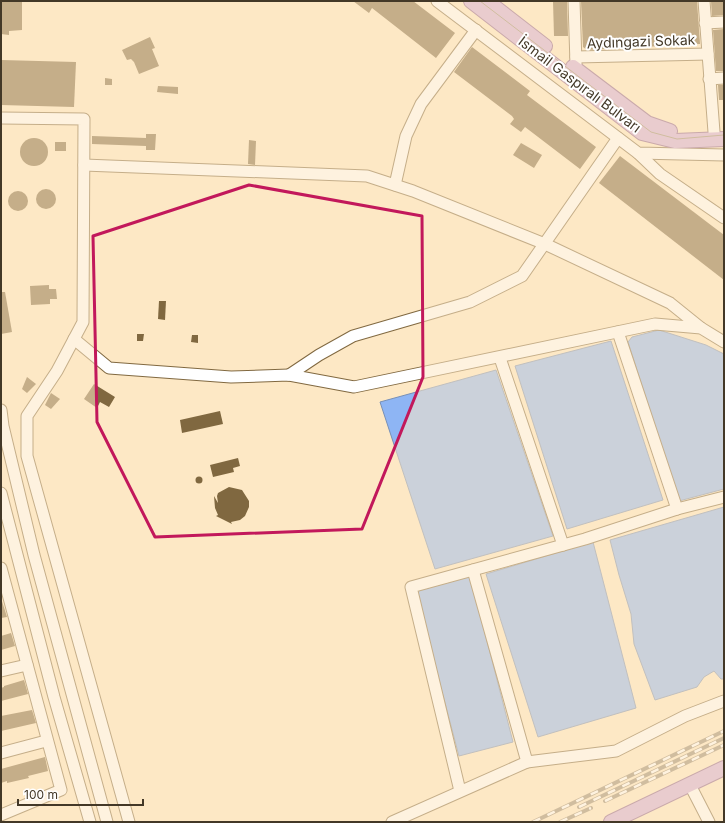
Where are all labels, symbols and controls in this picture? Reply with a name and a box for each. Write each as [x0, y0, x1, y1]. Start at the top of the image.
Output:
street label: Aydıngazi Sokak [586, 31, 696, 51]
street label: İsmail Gaspıralı Bulvarı [515, 32, 645, 136]
scale bar [18, 781, 143, 807]
text: 100 m [24, 787, 58, 802]

